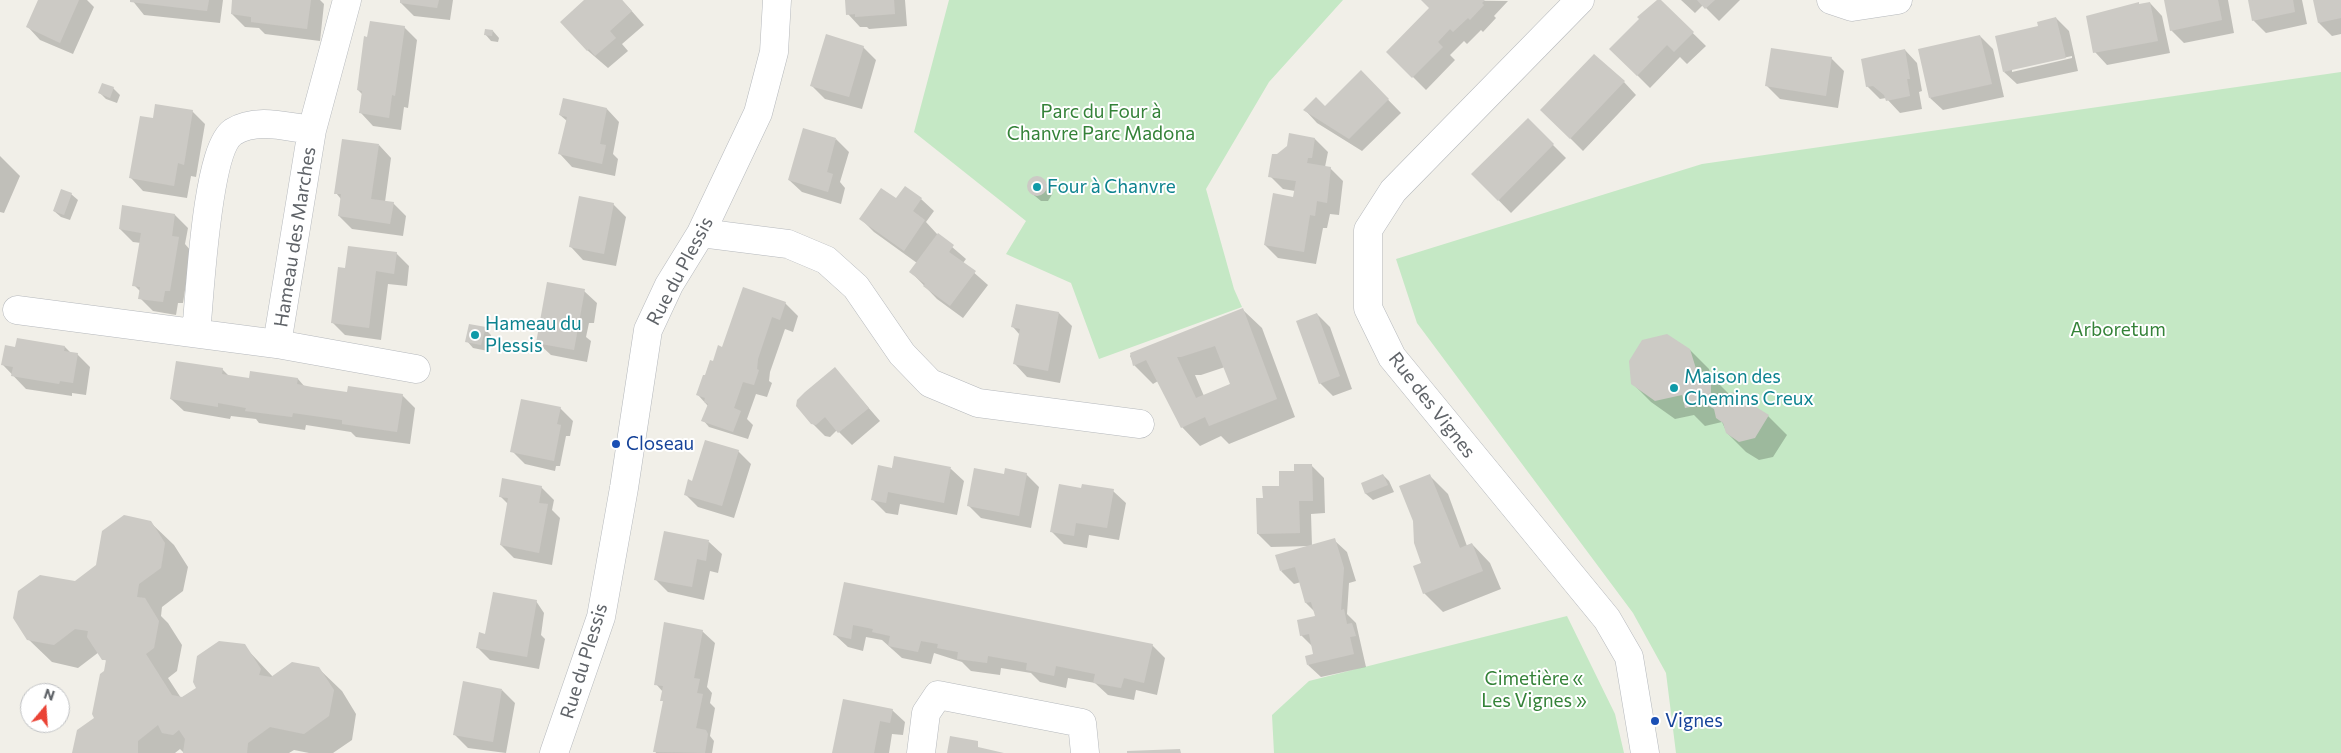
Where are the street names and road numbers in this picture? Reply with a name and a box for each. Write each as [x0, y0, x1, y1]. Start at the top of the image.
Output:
street label: Hameau des Marches [269, 145, 321, 329]
street label: Rue du Plessis [642, 213, 718, 329]
street label: Rue des Vignes [1384, 348, 1480, 462]
street label: Rue du Plessis [556, 600, 612, 722]

